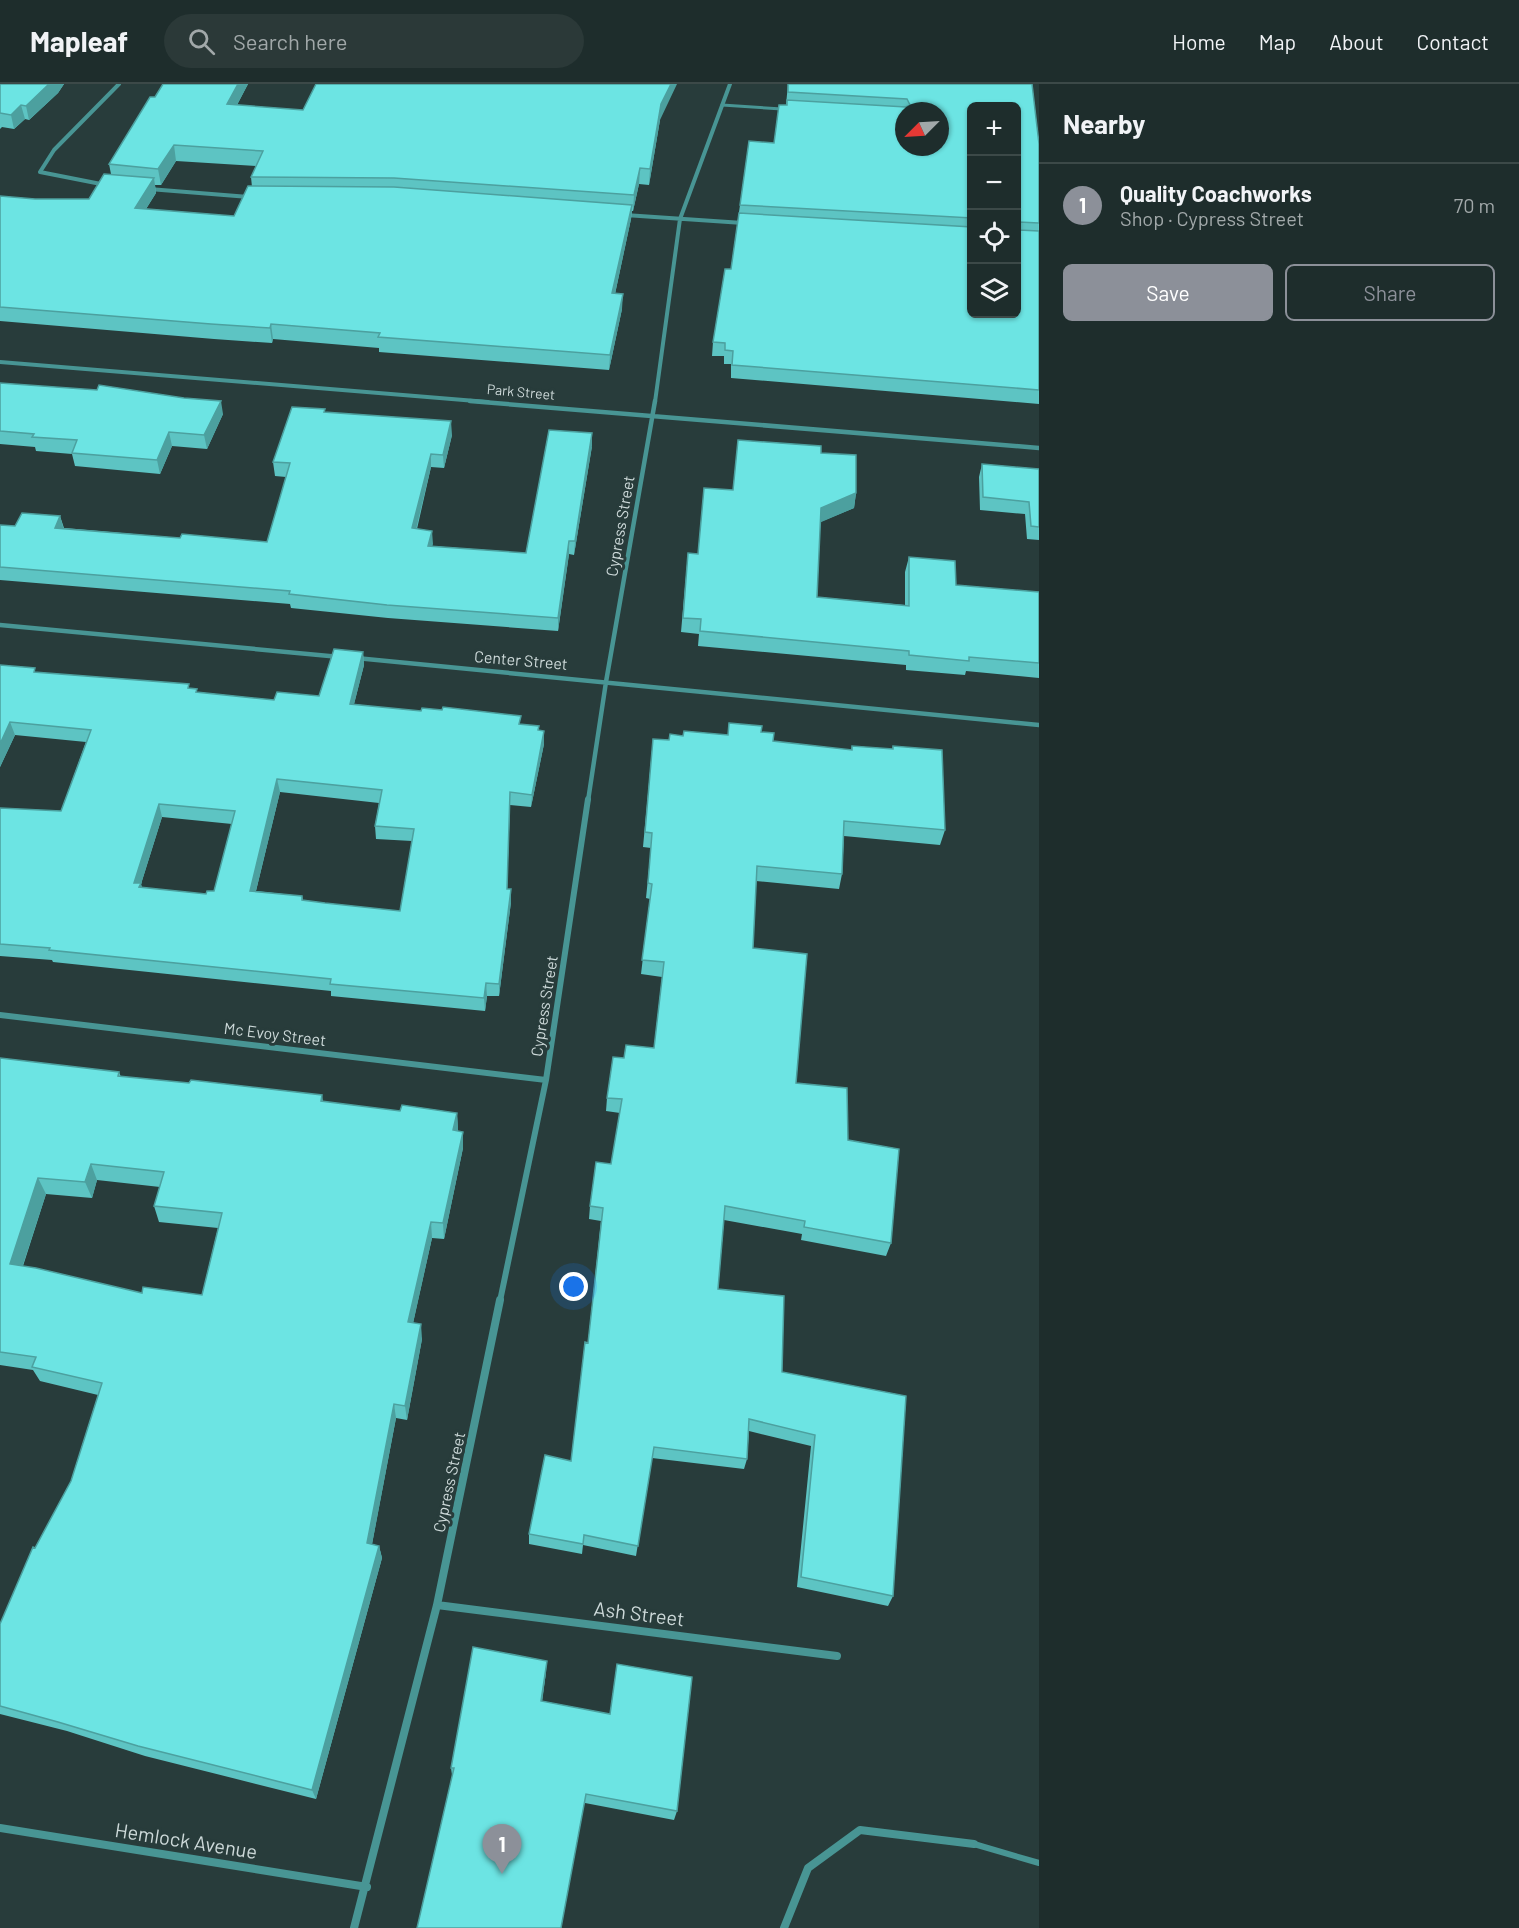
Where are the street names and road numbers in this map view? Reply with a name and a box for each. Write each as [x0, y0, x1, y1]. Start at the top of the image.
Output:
street label: Park Street [486, 380, 556, 403]
street label: Cypress Street [601, 474, 638, 578]
street label: Center Street [474, 646, 569, 673]
street label: Cypress Street [526, 954, 561, 1058]
street label: Mc Evoy Street [223, 1018, 327, 1049]
street label: Cypress Street [429, 1430, 468, 1534]
street label: Ash Street [592, 1596, 686, 1630]
street label: Hemlock Avenue [113, 1817, 259, 1863]

